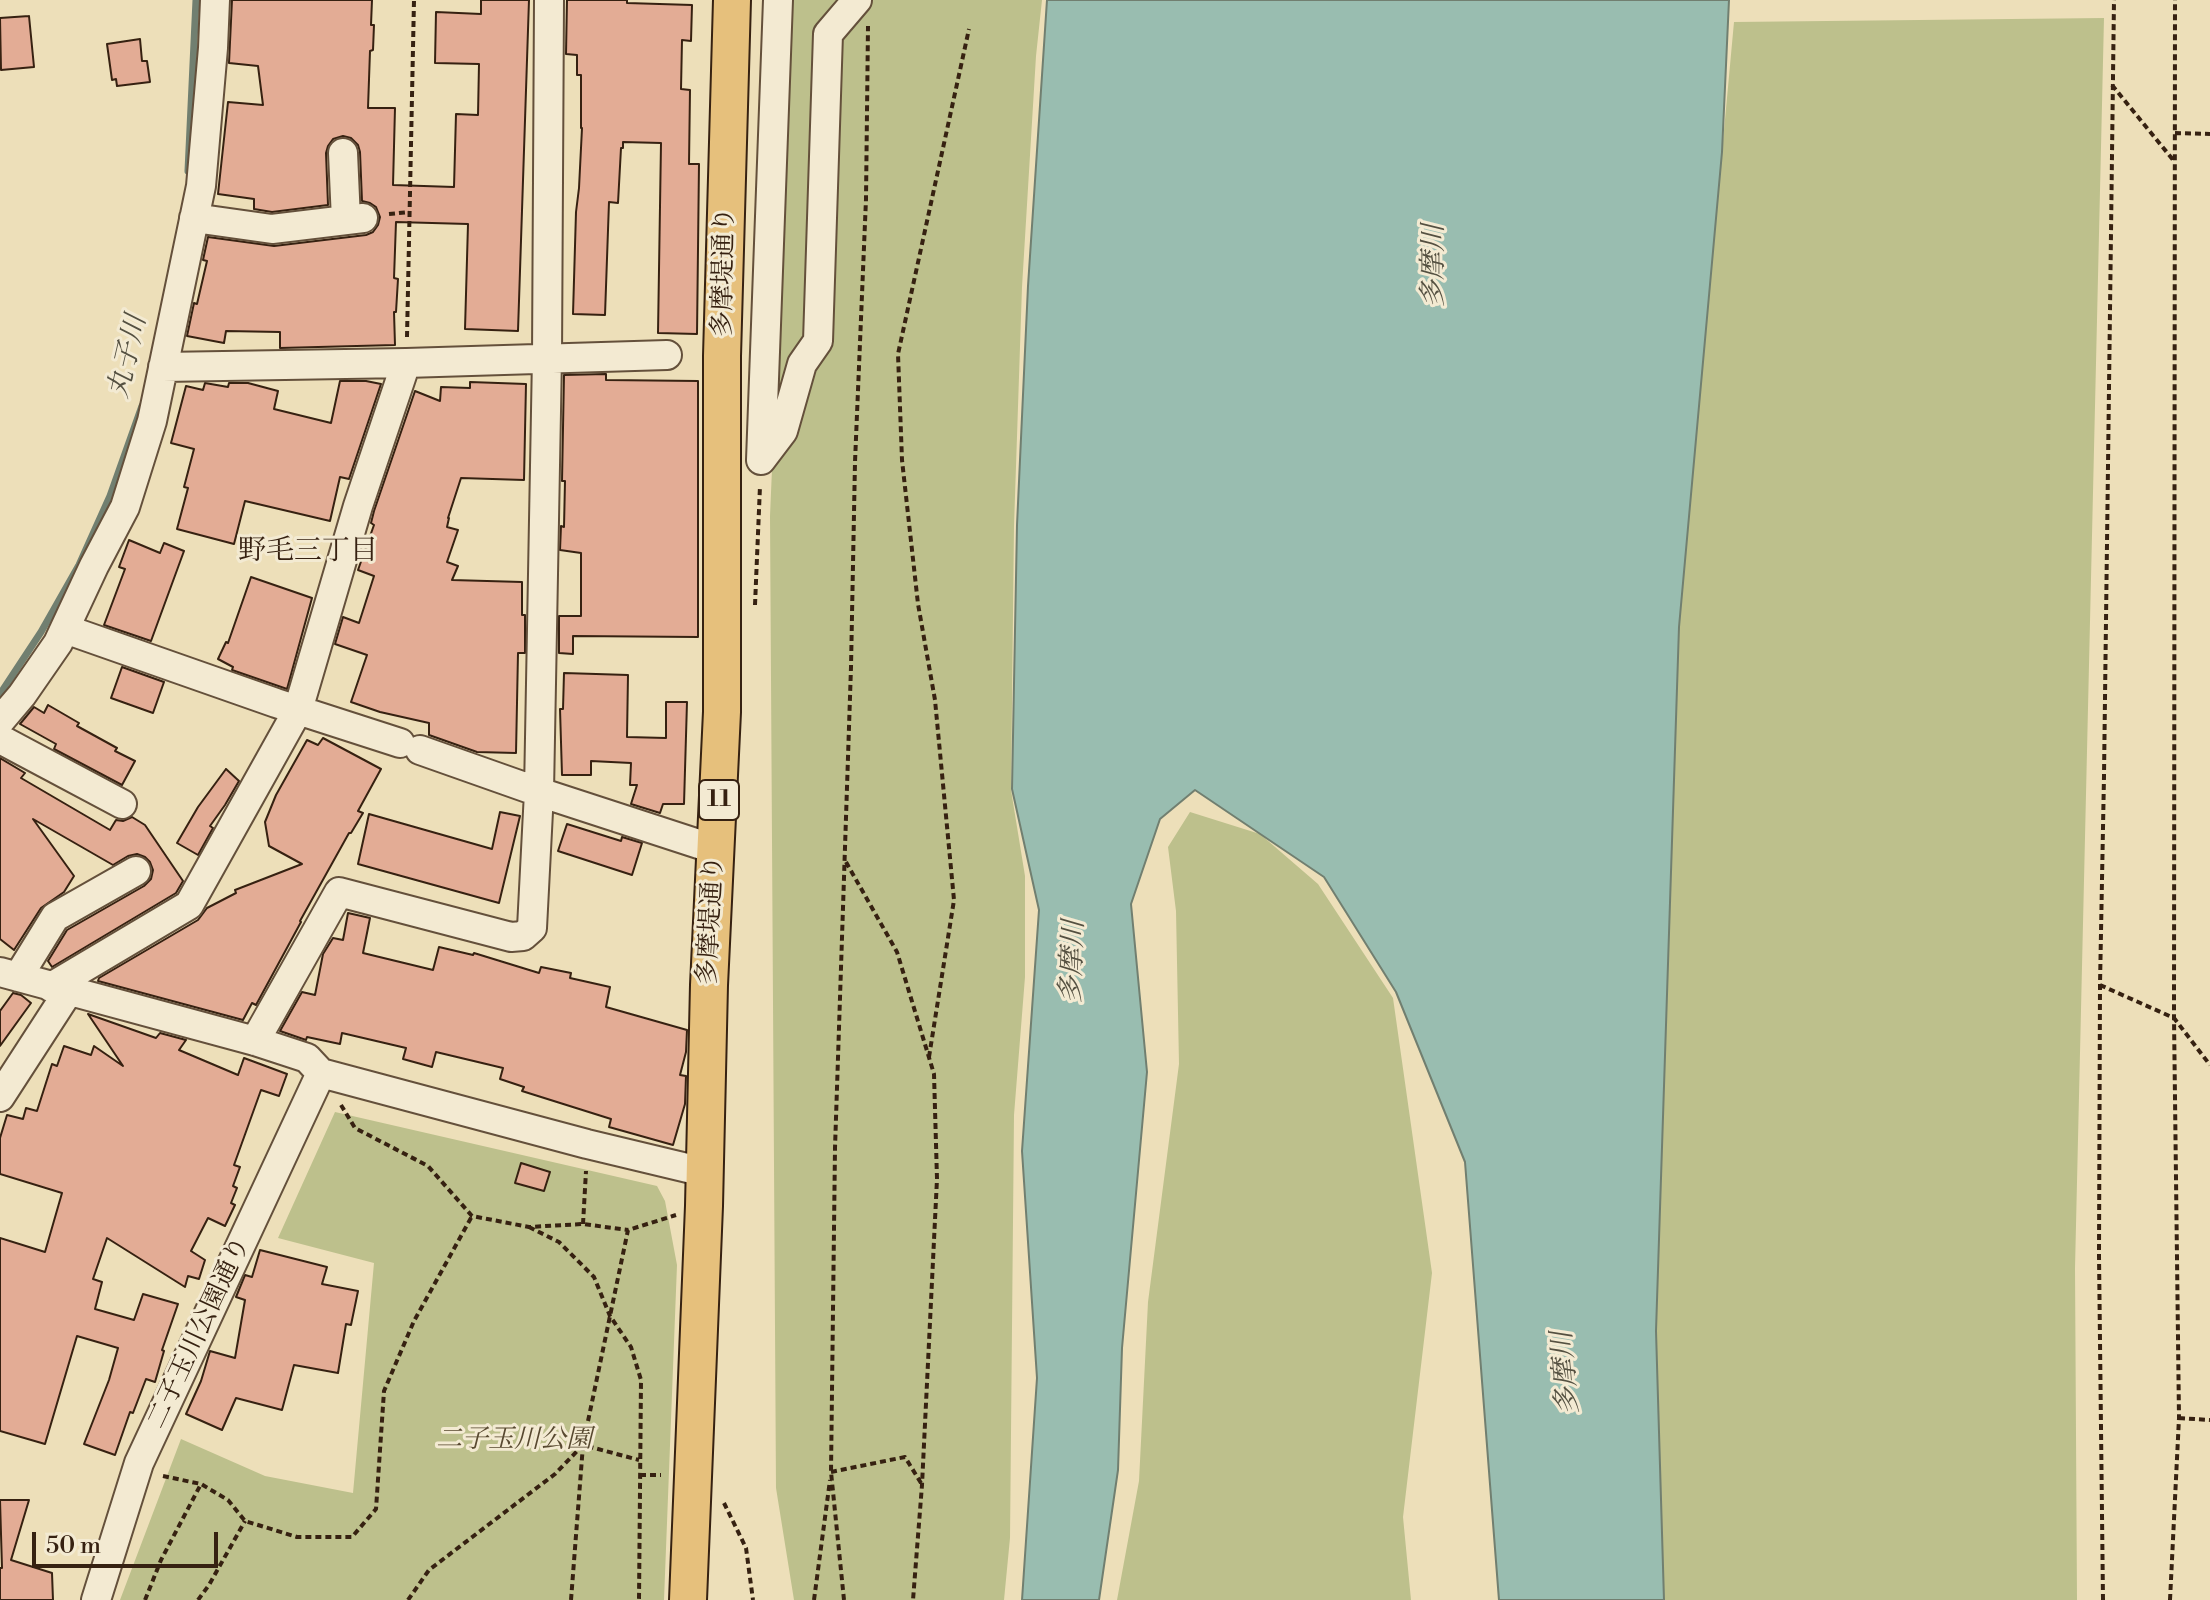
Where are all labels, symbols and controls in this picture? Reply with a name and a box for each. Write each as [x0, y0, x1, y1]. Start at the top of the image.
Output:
street label: 多摩堤通り [708, 207, 742, 337]
water label: 多摩川 [1418, 224, 1452, 308]
water label: 丸子川 [103, 312, 155, 402]
district label: 野毛三丁目 [238, 535, 378, 569]
road number: 11 [699, 780, 739, 820]
street label: 多摩堤通り [693, 854, 731, 986]
water label: 多摩川 [1056, 919, 1092, 1005]
street label: 二子玉川公園通り [142, 1232, 258, 1434]
water label: 多摩川 [1547, 1330, 1587, 1416]
park label: 二子玉川公園 [436, 1425, 592, 1457]
scale bar [36, 1516, 222, 1566]
text: 50 m [46, 1531, 101, 1561]

